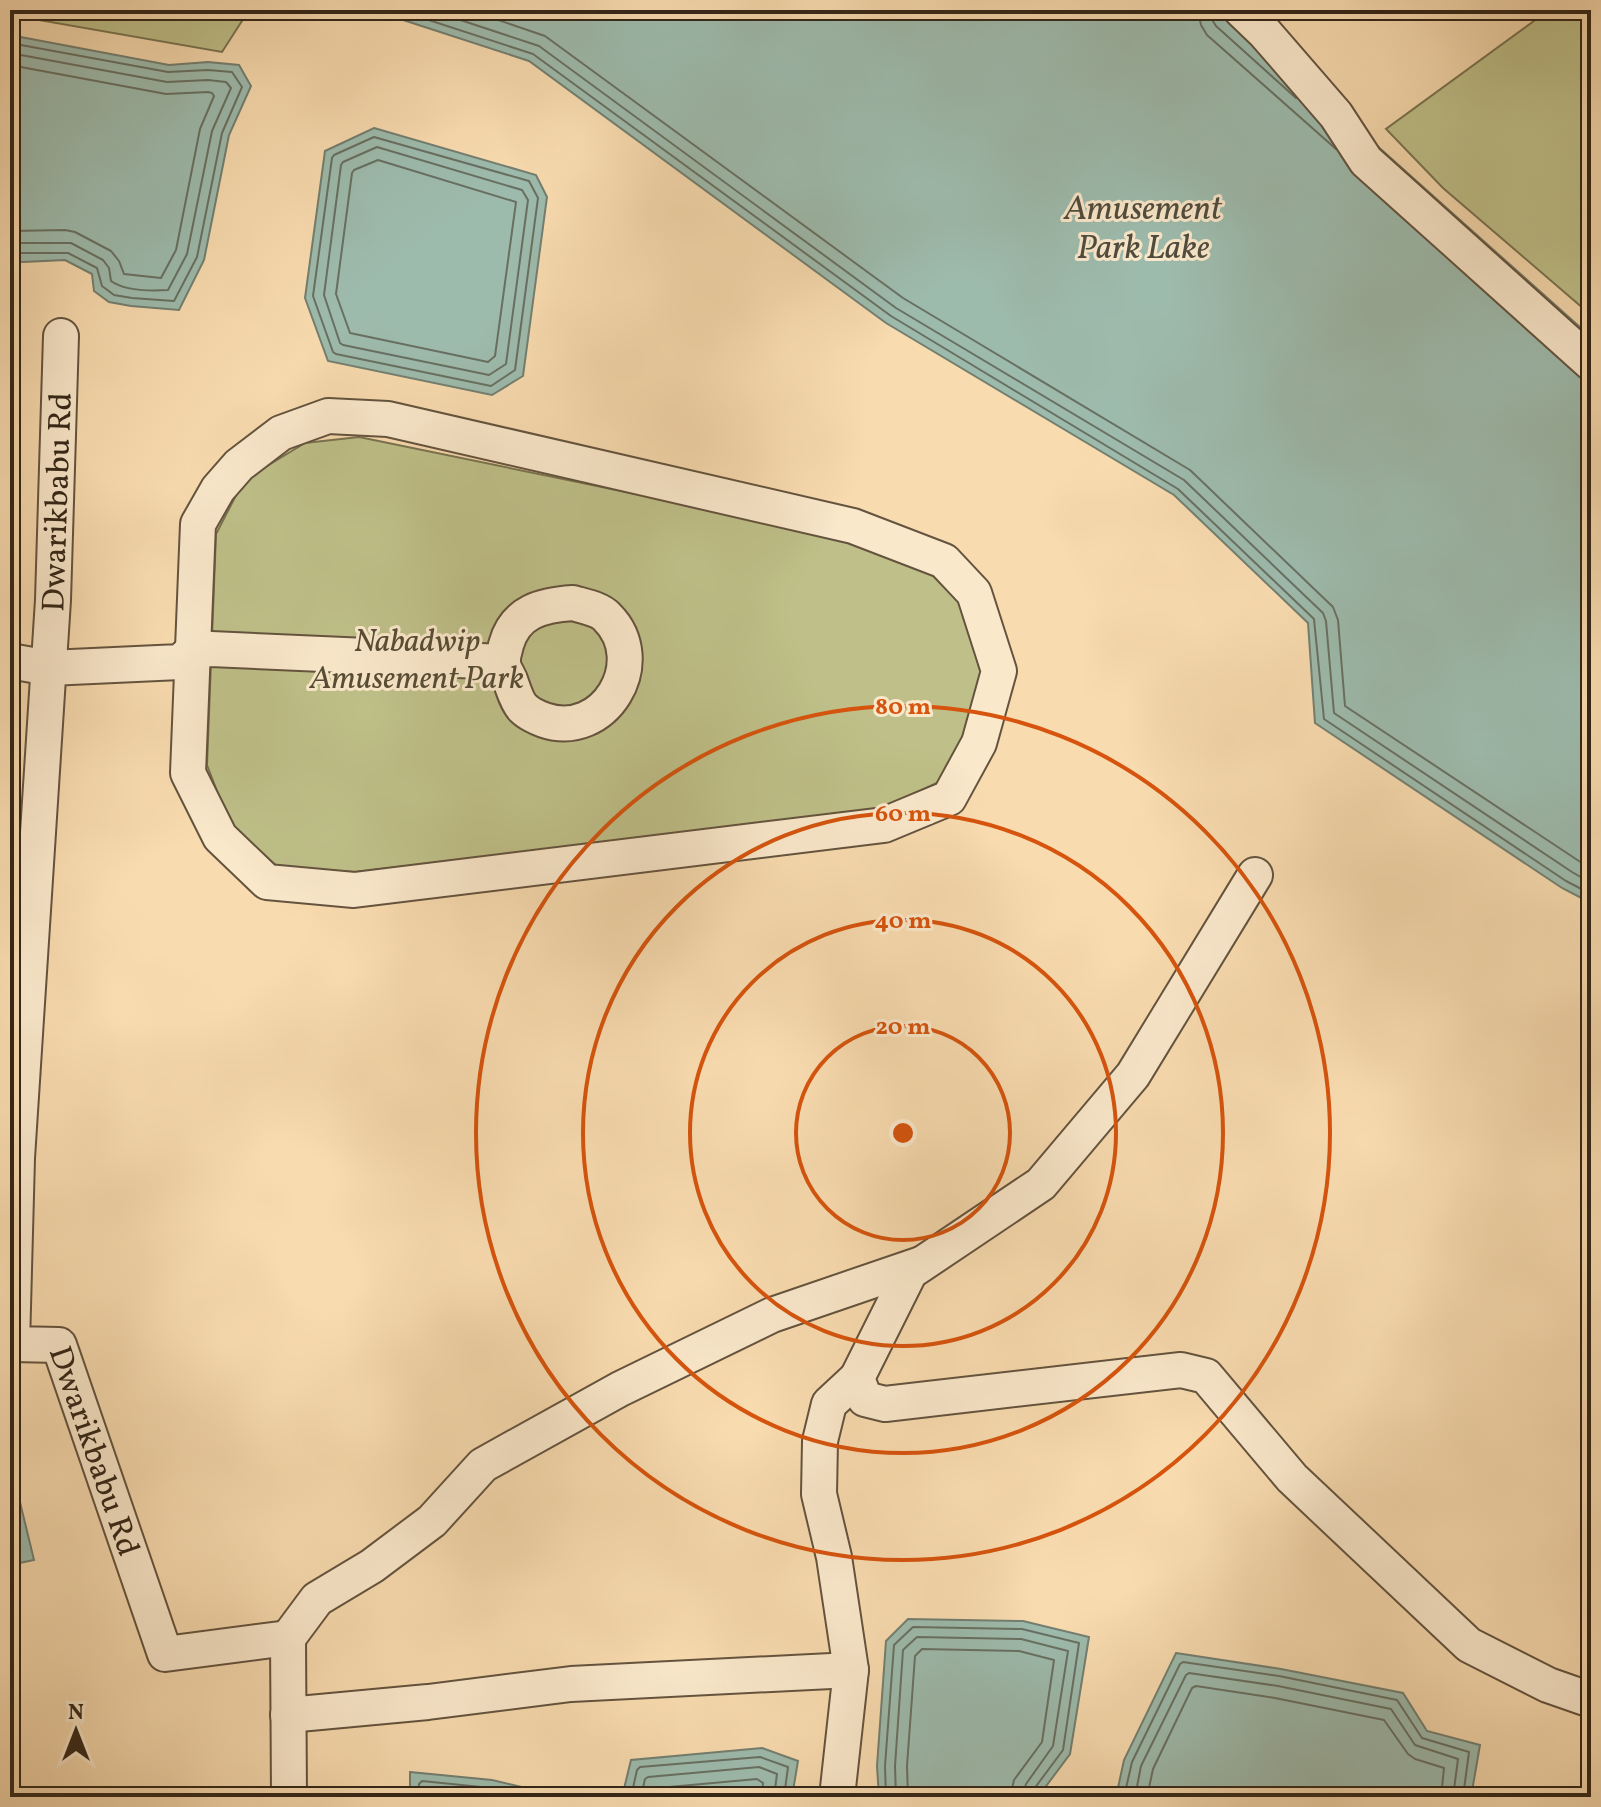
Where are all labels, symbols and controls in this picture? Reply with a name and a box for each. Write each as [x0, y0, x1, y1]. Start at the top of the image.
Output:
water label: Amusement Park Lake [1063, 187, 1223, 273]
street label: Dwarikbabu Rd [33, 392, 85, 612]
park label: Nabadwip Amusement Park [309, 621, 524, 702]
text: 80 m [875, 691, 931, 725]
text: 60 m [875, 798, 931, 832]
text: 40 m [875, 905, 931, 939]
text: 20 m [875, 1011, 931, 1045]
centre of rings [889, 1119, 917, 1147]
street label: Dwarikbabu Rd [36, 1341, 149, 1562]
north arrow [36, 1691, 116, 1771]
text: N [68, 1698, 84, 1729]

